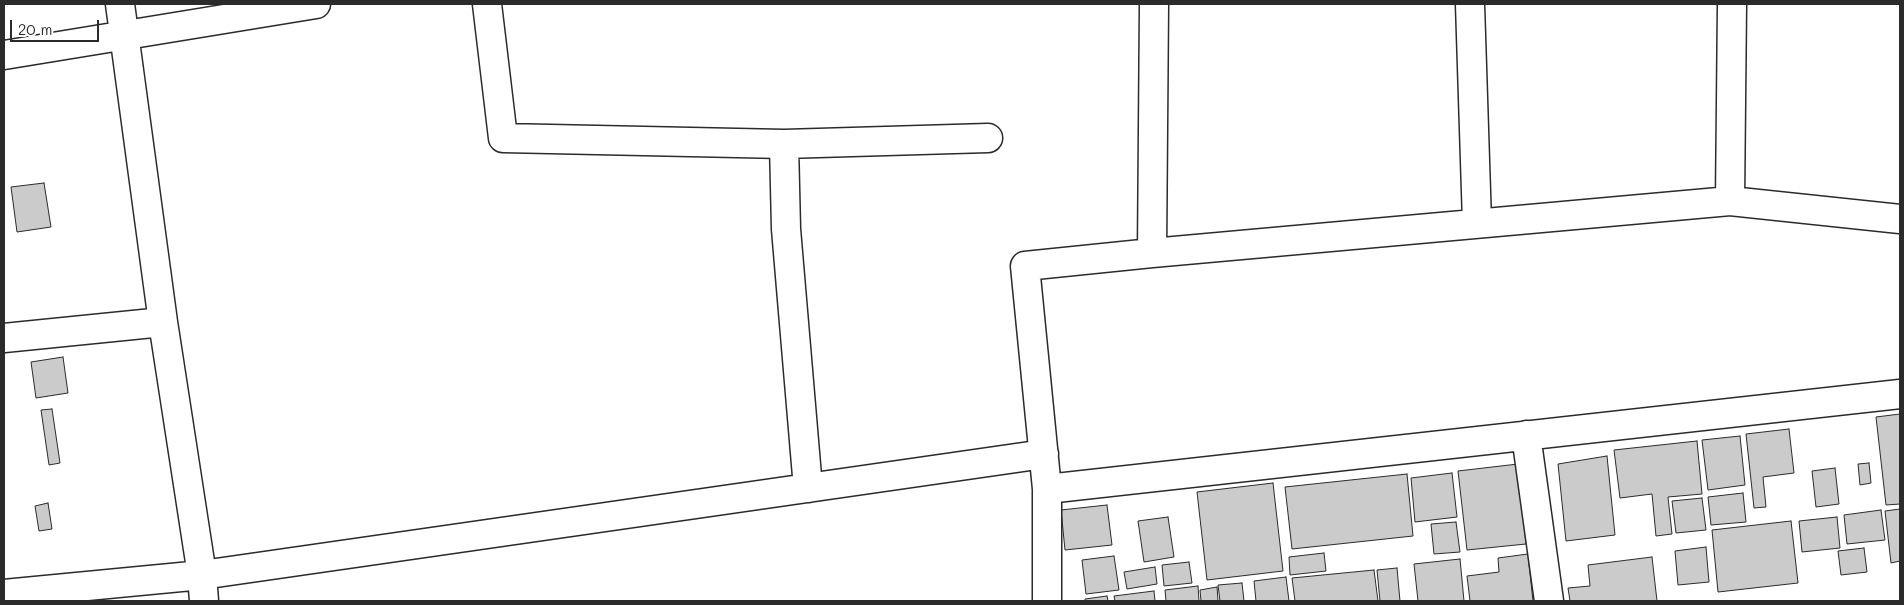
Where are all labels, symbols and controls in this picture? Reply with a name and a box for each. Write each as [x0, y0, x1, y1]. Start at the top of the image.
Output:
scale bar [12, 10, 101, 42]
text: 20 m [18, 19, 52, 39]

